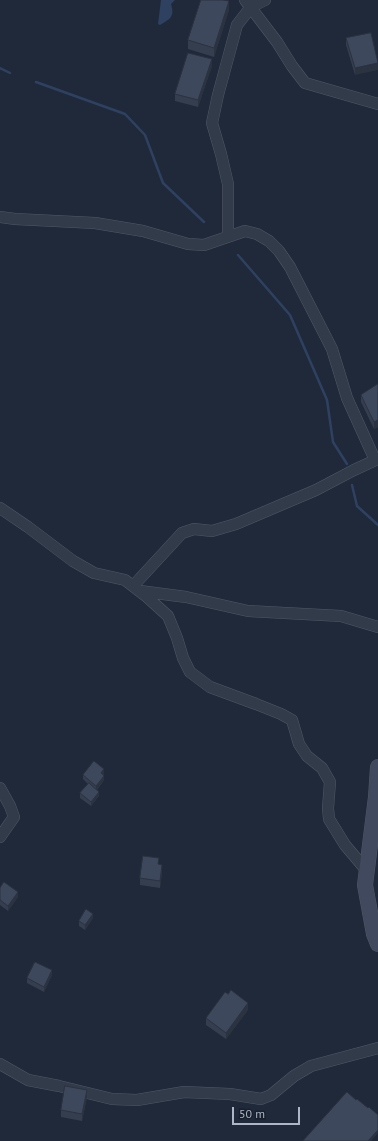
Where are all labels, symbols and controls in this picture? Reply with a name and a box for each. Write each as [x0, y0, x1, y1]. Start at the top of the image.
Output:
scale bar [234, 1099, 302, 1125]
text: 50 m [239, 1106, 265, 1121]

